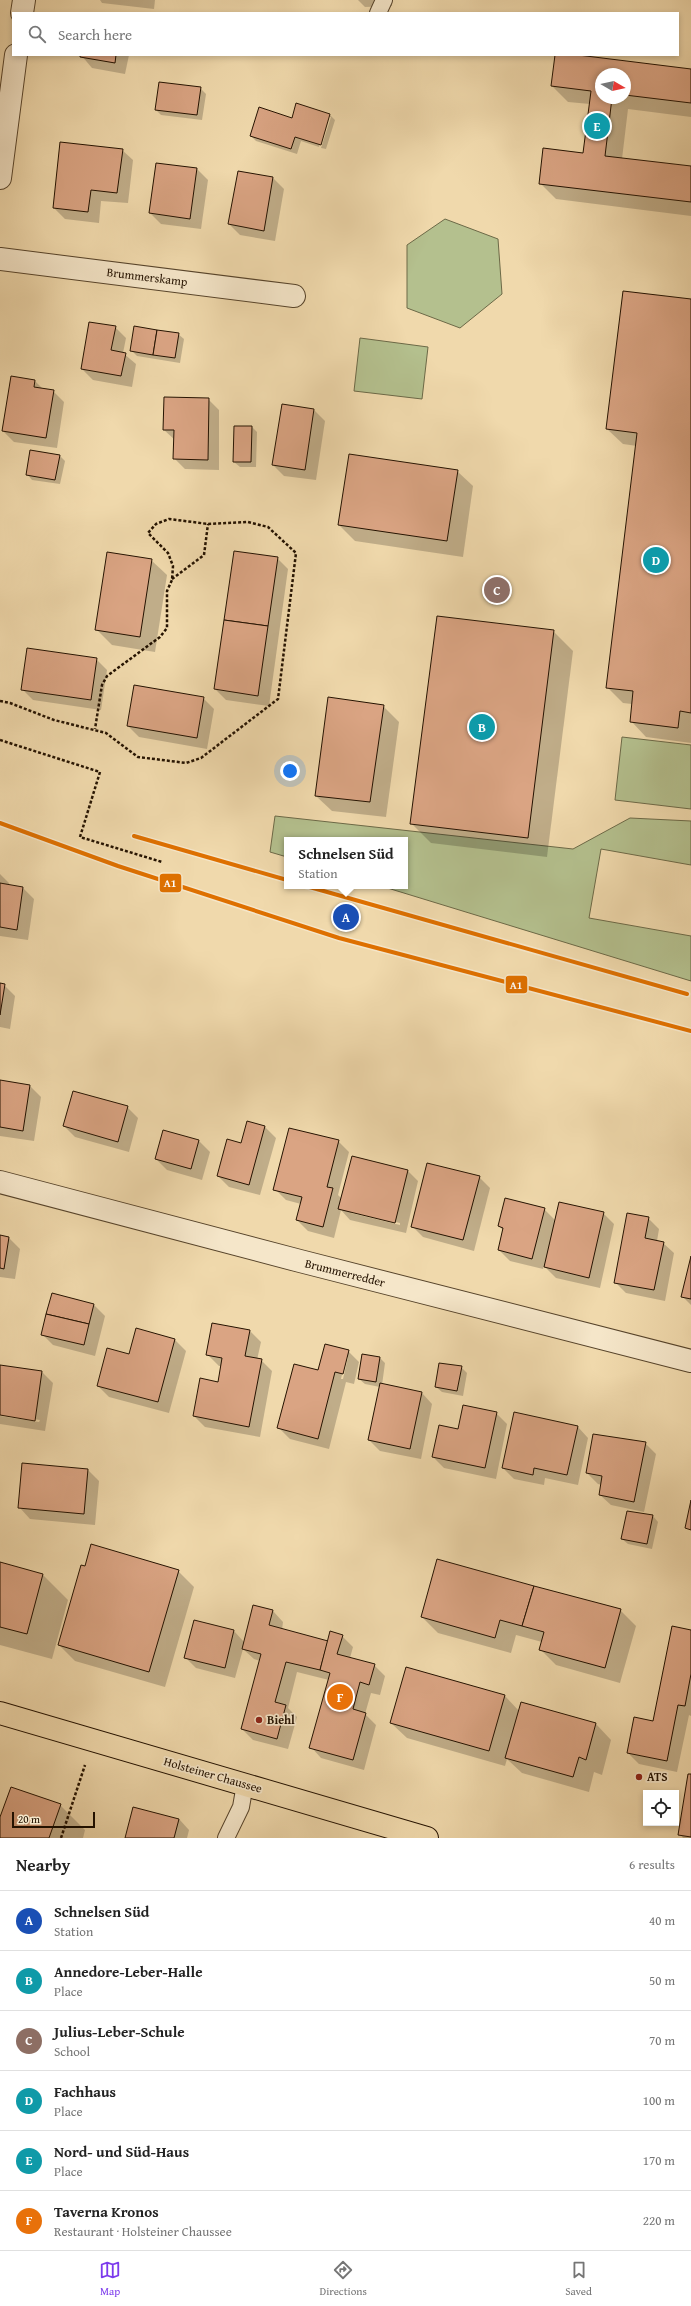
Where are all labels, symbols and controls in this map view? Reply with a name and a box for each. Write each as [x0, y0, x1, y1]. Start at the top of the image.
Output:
search box [12, 12, 679, 56]
icon: search [26, 23, 48, 45]
text: Search here [58, 24, 132, 45]
north arrow [595, 68, 631, 104]
pin: E [584, 111, 610, 141]
street label: Brummerskamp [106, 263, 189, 290]
pin: D [643, 545, 669, 575]
pin: C [484, 575, 510, 605]
pin: B [469, 712, 495, 742]
your location [280, 761, 300, 781]
popup [284, 837, 408, 889]
text: Schnelsen Süd [298, 843, 394, 864]
text: Station [298, 864, 338, 883]
line badge: A1 [159, 873, 182, 893]
text: A1 [164, 875, 177, 891]
pin: A [333, 902, 359, 932]
line badge: A1 [505, 975, 528, 994]
text: A1 [510, 977, 523, 993]
street label: Brummerredder [303, 1254, 387, 1291]
pin: F [327, 1682, 353, 1712]
place label: Biehl [267, 1711, 295, 1728]
marker: Biehl [254, 1715, 264, 1725]
street label: Holsteiner Chaussee [162, 1752, 265, 1797]
place label: ATS [647, 1768, 667, 1785]
marker: ATS [634, 1772, 644, 1782]
map controls [643, 1790, 679, 1826]
button: locate [643, 1790, 679, 1826]
scale bar [12, 1810, 95, 1829]
text: 20 m [18, 1811, 40, 1827]
text: Nearby [16, 1852, 70, 1877]
text: 6 results [629, 1855, 675, 1874]
text: Schnelsen Süd [54, 1901, 149, 1922]
text: A [25, 1911, 33, 1930]
text: 40 m [649, 1911, 675, 1930]
text: Station [54, 1922, 93, 1941]
text: Annedore-Leber-Halle [54, 1961, 203, 1982]
text: B [25, 1971, 33, 1990]
text: 50 m [649, 1971, 675, 1990]
text: Place [54, 1982, 83, 2001]
text: Julius-Leber-Schule [54, 2021, 185, 2042]
text: C [25, 2031, 33, 2050]
text: 70 m [649, 2031, 675, 2050]
text: School [54, 2042, 90, 2061]
text: Fachhaus [54, 2081, 116, 2102]
text: D [25, 2091, 33, 2110]
text: 100 m [643, 2091, 675, 2110]
text: Place [54, 2102, 83, 2121]
text: Nord- und Süd-Haus [54, 2141, 189, 2162]
text: E [26, 2151, 32, 2170]
text: 170 m [643, 2151, 675, 2170]
text: Place [54, 2162, 83, 2181]
text: Taverna Kronos [54, 2201, 159, 2222]
text: F [26, 2211, 32, 2230]
text: 220 m [643, 2211, 675, 2230]
text: Restaurant · Holsteiner Chaussee [54, 2222, 232, 2241]
tab: Map [99, 2259, 121, 2299]
tab: Directions [320, 2259, 367, 2299]
tab: Saved [565, 2259, 592, 2299]

